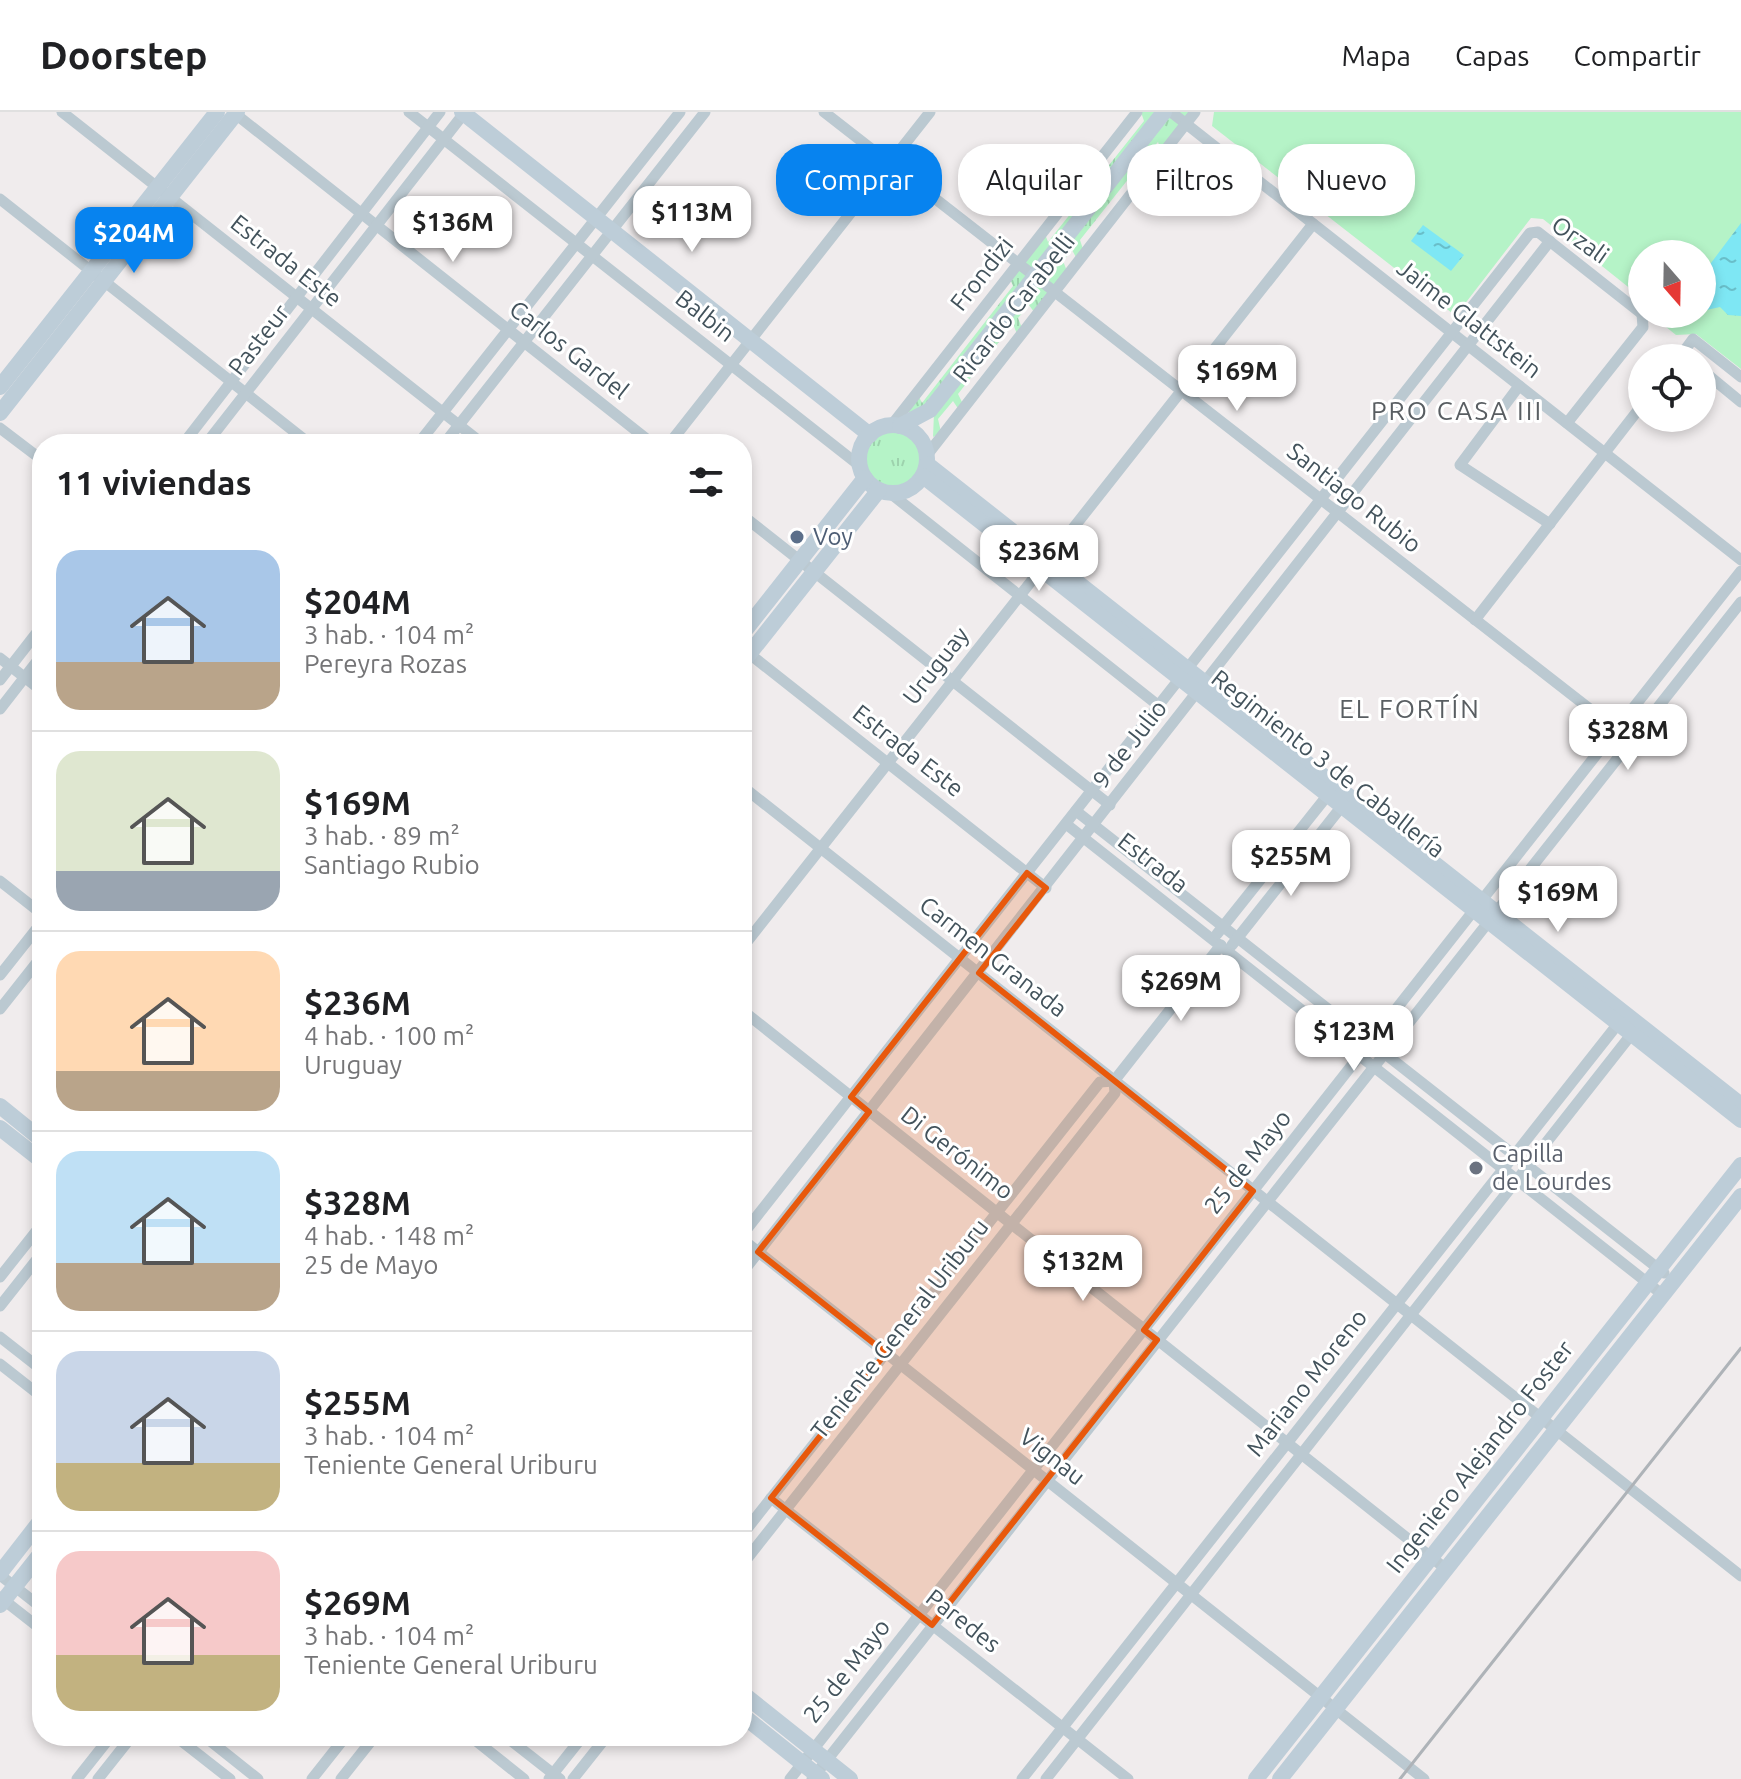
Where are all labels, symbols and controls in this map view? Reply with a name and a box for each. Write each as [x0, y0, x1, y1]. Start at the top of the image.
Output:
text: Doorstep [40, 34, 207, 76]
text: Mapa [1341, 40, 1411, 71]
text: Capas [1455, 40, 1530, 71]
text: Compartir [1574, 40, 1701, 71]
chip: Comprar [776, 144, 942, 216]
chip: Alquilar [958, 144, 1111, 216]
chip: Filtros [1127, 144, 1262, 216]
chip: Nuevo [1278, 144, 1415, 216]
pin: $113M [636, 186, 748, 254]
pin: $136M [397, 196, 509, 264]
text: $113M [651, 197, 733, 226]
pin: $204M [78, 207, 190, 275]
text: $136M [412, 207, 494, 236]
street label: Estrada Este [226, 209, 347, 312]
street label: Orzali [1547, 210, 1614, 269]
text: $204M [93, 218, 175, 247]
street label: Ricardo Carabelli [947, 228, 1080, 387]
street label: Frondizi [945, 232, 1019, 316]
north arrow [1628, 240, 1716, 328]
map controls [1628, 240, 1716, 432]
street label: Jaime Glattstein [1392, 254, 1547, 383]
street label: Balbin [670, 284, 740, 347]
street label: Carlos Gardel [505, 295, 634, 404]
street label: Pasteur [223, 299, 295, 380]
button: locate [1628, 344, 1716, 432]
pin: $169M [1181, 345, 1293, 413]
text: $169M [1196, 356, 1278, 385]
district label: PRO CASA III [1371, 396, 1543, 425]
street label: Santiago Rubio [1282, 437, 1427, 558]
icon: filters [684, 460, 728, 504]
text: 11 viviendas [56, 463, 252, 501]
place label: Voy [813, 523, 853, 550]
pin: $236M [983, 525, 1095, 593]
marker: Voy [788, 528, 806, 546]
text: $236M [998, 536, 1080, 565]
icon: home [120, 582, 216, 678]
text: $204M [304, 582, 411, 620]
text: 3 hab. · 104 m² [304, 620, 474, 649]
street label: Uruguay [897, 621, 974, 710]
text: Pereyra Rozas [304, 649, 467, 678]
street label: Regimiento 3 de Caballería [1206, 664, 1450, 863]
district label: EL FORTÍN [1339, 693, 1481, 723]
street label: 9 de Julio [1087, 695, 1172, 793]
street label: Estrada Este [848, 699, 969, 802]
pin: $328M [1572, 704, 1684, 772]
text: $328M [1587, 715, 1669, 744]
icon: home [120, 783, 216, 879]
text: $169M [304, 783, 411, 821]
text: 3 hab. · 89 m² [304, 821, 460, 850]
street label: Estrada [1113, 827, 1194, 898]
pin: $255M [1235, 830, 1347, 898]
text: $255M [1250, 841, 1332, 870]
text: Santiago Rubio [304, 850, 480, 879]
pin: $169M [1502, 866, 1614, 934]
text: $169M [1517, 877, 1599, 906]
street label: Carmen Granada [914, 891, 1072, 1022]
pin: $269M [1125, 955, 1237, 1023]
text: $269M [1140, 966, 1222, 995]
icon: home [120, 983, 216, 1079]
text: $236M [304, 983, 411, 1021]
pin: $123M [1298, 1005, 1410, 1073]
text: $123M [1313, 1016, 1395, 1045]
text: 4 hab. · 100 m² [304, 1021, 474, 1050]
text: Uruguay [304, 1050, 402, 1079]
street label: Di Gerónimo [896, 1100, 1019, 1205]
street label: 25 de Mayo [1199, 1104, 1296, 1219]
place label: Capilla de Lourdes [1492, 1140, 1612, 1195]
marker: Capilla de Lourdes [1467, 1159, 1485, 1177]
icon: home [120, 1183, 216, 1279]
text: $328M [304, 1183, 411, 1221]
street label: Teniente General Uriburu [805, 1214, 994, 1444]
text: 4 hab. · 148 m² [304, 1221, 474, 1250]
pin: $132M [1027, 1235, 1139, 1303]
text: $132M [1042, 1246, 1124, 1275]
text: 25 de Mayo [304, 1250, 438, 1279]
street label: Mariano Moreno [1241, 1304, 1372, 1461]
street label: Ingeniero Alejandro Foster [1381, 1335, 1579, 1578]
icon: home [120, 1383, 216, 1479]
text: $255M [304, 1383, 411, 1421]
text: 3 hab. · 104 m² [304, 1421, 474, 1450]
street label: Vignau [1014, 1423, 1090, 1490]
text: Teniente General Uriburu [304, 1450, 598, 1479]
icon: home [120, 1583, 216, 1679]
text: $269M [304, 1583, 411, 1621]
street label: Paredes [921, 1583, 1006, 1658]
street label: 25 de Mayo [798, 1613, 895, 1728]
text: 3 hab. · 104 m² [304, 1621, 474, 1650]
text: Teniente General Uriburu [304, 1650, 598, 1679]

